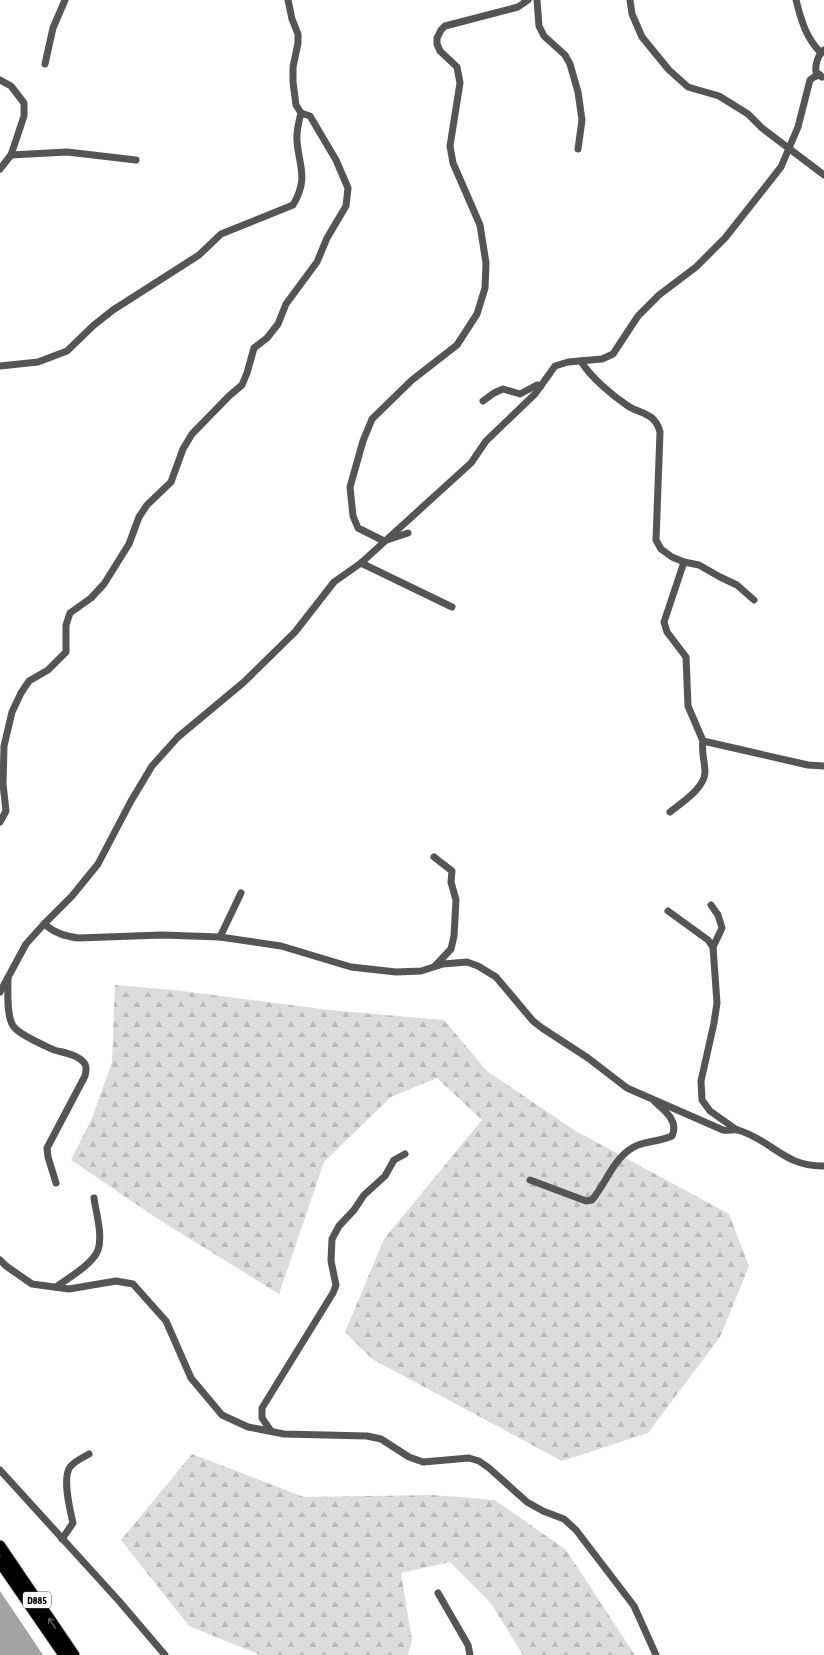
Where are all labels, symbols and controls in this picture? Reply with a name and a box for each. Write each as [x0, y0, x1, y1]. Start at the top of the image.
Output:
road number: D885 [23, 1592, 51, 1608]
one-way arrow [48, 1617, 56, 1628]

